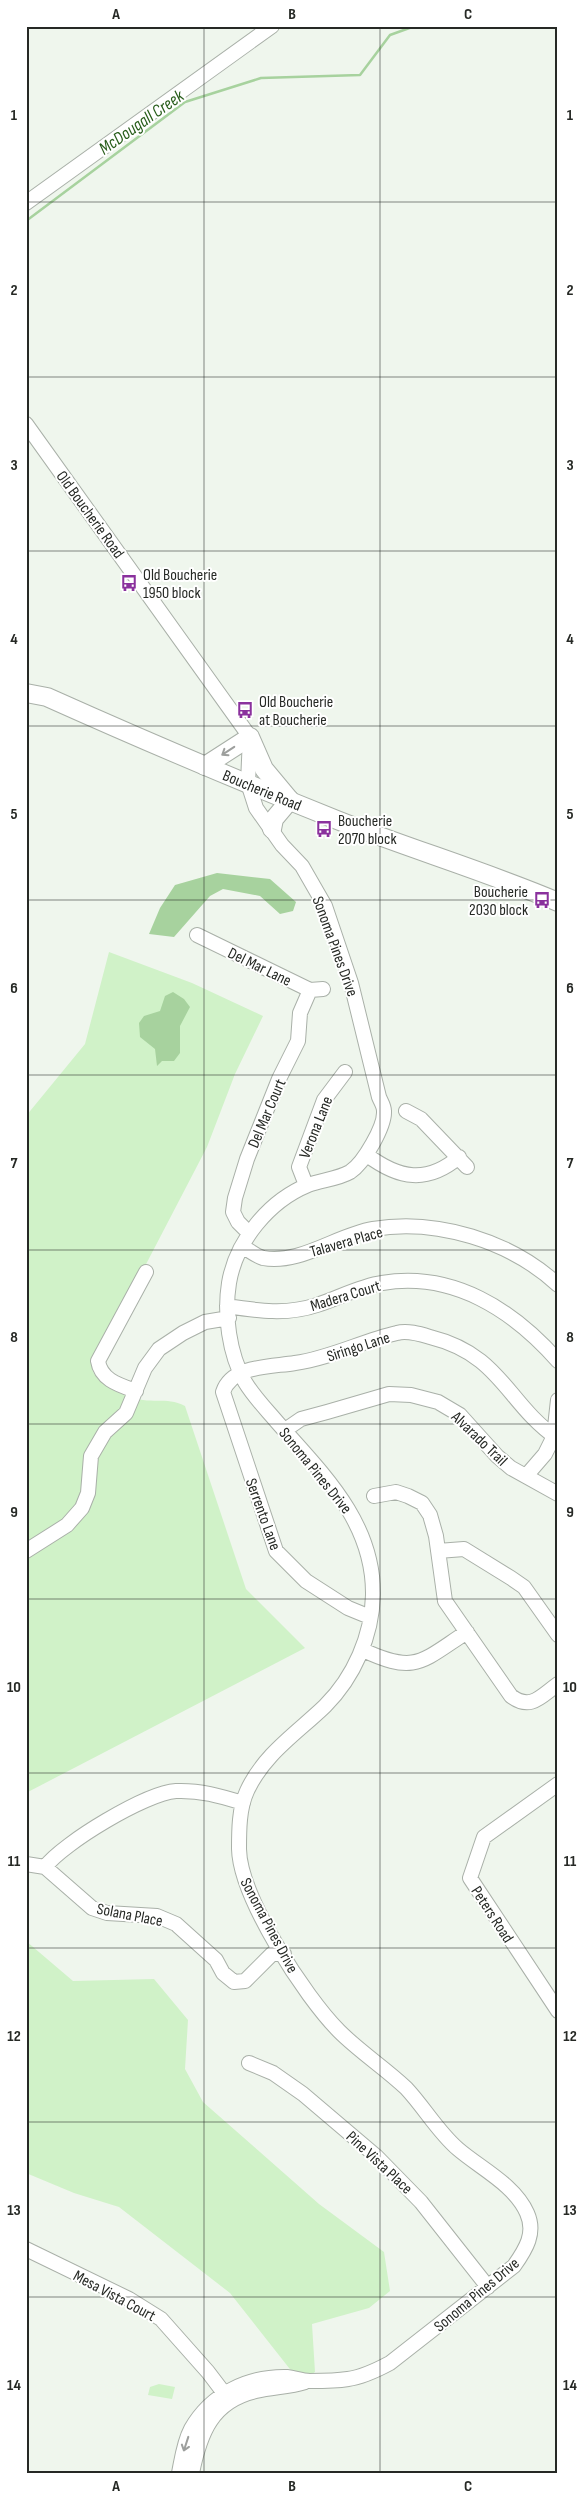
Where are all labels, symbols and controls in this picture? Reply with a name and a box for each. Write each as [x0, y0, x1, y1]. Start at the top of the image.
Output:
text: A [111, 5, 120, 24]
text: B [288, 5, 296, 24]
text: C [464, 5, 472, 24]
water label: McDougall Creek [95, 85, 189, 159]
text: 1 [11, 106, 18, 125]
text: 1 [567, 106, 574, 125]
text: 2 [10, 281, 18, 300]
text: 2 [566, 281, 574, 300]
text: 3 [10, 456, 18, 475]
text: 3 [566, 456, 574, 475]
street label: Old Boucherie Road [52, 467, 128, 562]
place label: Old Boucherie 1950 block [143, 566, 217, 603]
bus stop icon: Old Boucherie 1950 block [119, 573, 139, 593]
text: 4 [10, 630, 18, 649]
text: 4 [566, 630, 574, 649]
place label: Old Boucherie at Boucherie [259, 693, 333, 730]
bus stop icon: Old Boucherie at Boucherie [235, 700, 255, 720]
one-way arrow [221, 747, 235, 757]
street label: Boucherie Road [220, 766, 304, 816]
text: 5 [10, 805, 18, 824]
text: 5 [566, 805, 574, 824]
place label: Boucherie 2070 block [338, 812, 397, 849]
bus stop icon: Boucherie 2070 block [314, 819, 334, 839]
place label: Boucherie 2030 block [469, 883, 528, 920]
bus stop icon: Boucherie 2030 block [532, 890, 552, 910]
street label: Sonoma Pines Drive [308, 894, 362, 999]
street label: Del Mar Lane [225, 944, 294, 991]
text: 6 [10, 979, 18, 998]
text: 6 [566, 979, 574, 998]
street label: Del Mar Court [244, 1076, 290, 1151]
street label: Verona Lane [295, 1094, 337, 1161]
text: 7 [11, 1154, 18, 1173]
text: 7 [567, 1154, 574, 1173]
street label: Talavera Place [308, 1223, 385, 1262]
street label: Madera Court [308, 1277, 383, 1316]
text: 8 [10, 1328, 18, 1347]
street label: Siringo Lane [325, 1328, 392, 1367]
text: 8 [566, 1328, 574, 1347]
street label: Alvarado Trail [446, 1407, 511, 1470]
street label: Sonoma Pines Drive [274, 1424, 355, 1518]
street label: Serrento Lane [241, 1476, 284, 1553]
text: 9 [10, 1503, 18, 1522]
text: 9 [566, 1503, 574, 1522]
text: 10 [7, 1678, 21, 1697]
text: 10 [563, 1678, 577, 1697]
text: 11 [8, 1852, 21, 1871]
text: 11 [564, 1852, 577, 1871]
street label: Sonoma Pines Drive [236, 1875, 302, 1977]
street label: Peters Road [466, 1883, 517, 1947]
street label: Solana Place [95, 1900, 164, 1931]
text: 12 [7, 2027, 21, 2046]
text: 12 [563, 2027, 577, 2046]
street label: Pine Vista Place [342, 2128, 416, 2199]
text: 13 [7, 2201, 21, 2220]
text: 13 [563, 2201, 577, 2220]
street label: Sonoma Pines Drive [431, 2254, 523, 2336]
street label: Mesa Vista Court [70, 2267, 159, 2326]
text: 14 [7, 2376, 21, 2395]
text: 14 [563, 2376, 577, 2395]
one-way arrow [181, 2436, 190, 2451]
text: A [111, 2477, 120, 2496]
text: B [288, 2477, 296, 2496]
text: C [464, 2477, 472, 2496]

